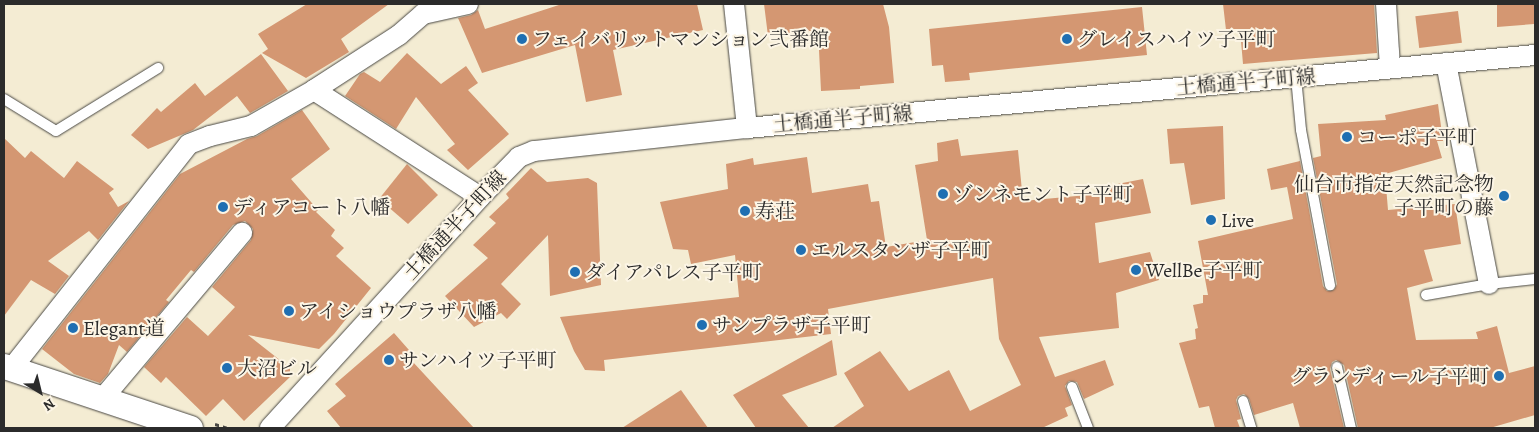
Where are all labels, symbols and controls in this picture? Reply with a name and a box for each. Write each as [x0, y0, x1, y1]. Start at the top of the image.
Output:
place label: フェイバリットマンション弐番館 [532, 27, 832, 51]
place label: グレイスハイツ子平町 [1077, 27, 1277, 51]
marker: フェイバリットマンション弐番館 [516, 33, 528, 45]
marker: グレイスハイツ子平町 [1061, 33, 1073, 45]
street label: 土橋通半子町線 [1175, 64, 1317, 100]
street label: 土橋通半子町線 [772, 101, 914, 137]
place label: コーポ子平町 [1357, 125, 1477, 149]
marker: コーポ子平町 [1341, 131, 1353, 143]
street label: 土橋通半子町線 [398, 166, 512, 284]
place label: 仙台市指定天然記念物 子平町の藤 [1294, 173, 1494, 220]
place label: ゾンネモント子平町 [953, 182, 1133, 206]
marker: ゾンネモント子平町 [937, 188, 949, 200]
marker: 仙台市指定天然記念物 子平町の藤 [1498, 190, 1510, 202]
place label: ディアコート八幡 [233, 195, 393, 219]
place label: 寿荘 [755, 199, 795, 223]
marker: ディアコート八幡 [217, 201, 229, 213]
marker: 寿荘 [739, 205, 751, 217]
place label: Live [1221, 208, 1254, 232]
marker: Live [1205, 214, 1217, 226]
place label: エルスタンザ子平町 [811, 238, 991, 262]
marker: エルスタンザ子平町 [795, 244, 807, 256]
place label: WellBe子平町 [1146, 258, 1263, 282]
place label: ダイアパレス子平町 [585, 260, 765, 284]
marker: WellBe子平町 [1130, 264, 1142, 276]
marker: ダイアパレス子平町 [569, 266, 581, 278]
place label: アイショウプラザ八幡 [299, 299, 499, 323]
marker: アイショウプラザ八幡 [283, 305, 295, 317]
place label: サンプラザ子平町 [712, 313, 872, 337]
place label: Elegant道 [83, 316, 165, 340]
marker: サンプラザ子平町 [696, 319, 708, 331]
marker: Elegant道 [67, 322, 79, 334]
place label: サンハイツ子平町 [399, 348, 559, 372]
marker: サンハイツ子平町 [383, 354, 395, 366]
place label: 大沼ビル [237, 356, 317, 380]
marker: 大沼ビル [221, 362, 233, 374]
place label: グランディール子平町 [1289, 364, 1489, 388]
north arrow [15, 367, 65, 417]
marker: グランディール子平町 [1493, 370, 1505, 382]
text: N [39, 394, 59, 415]

